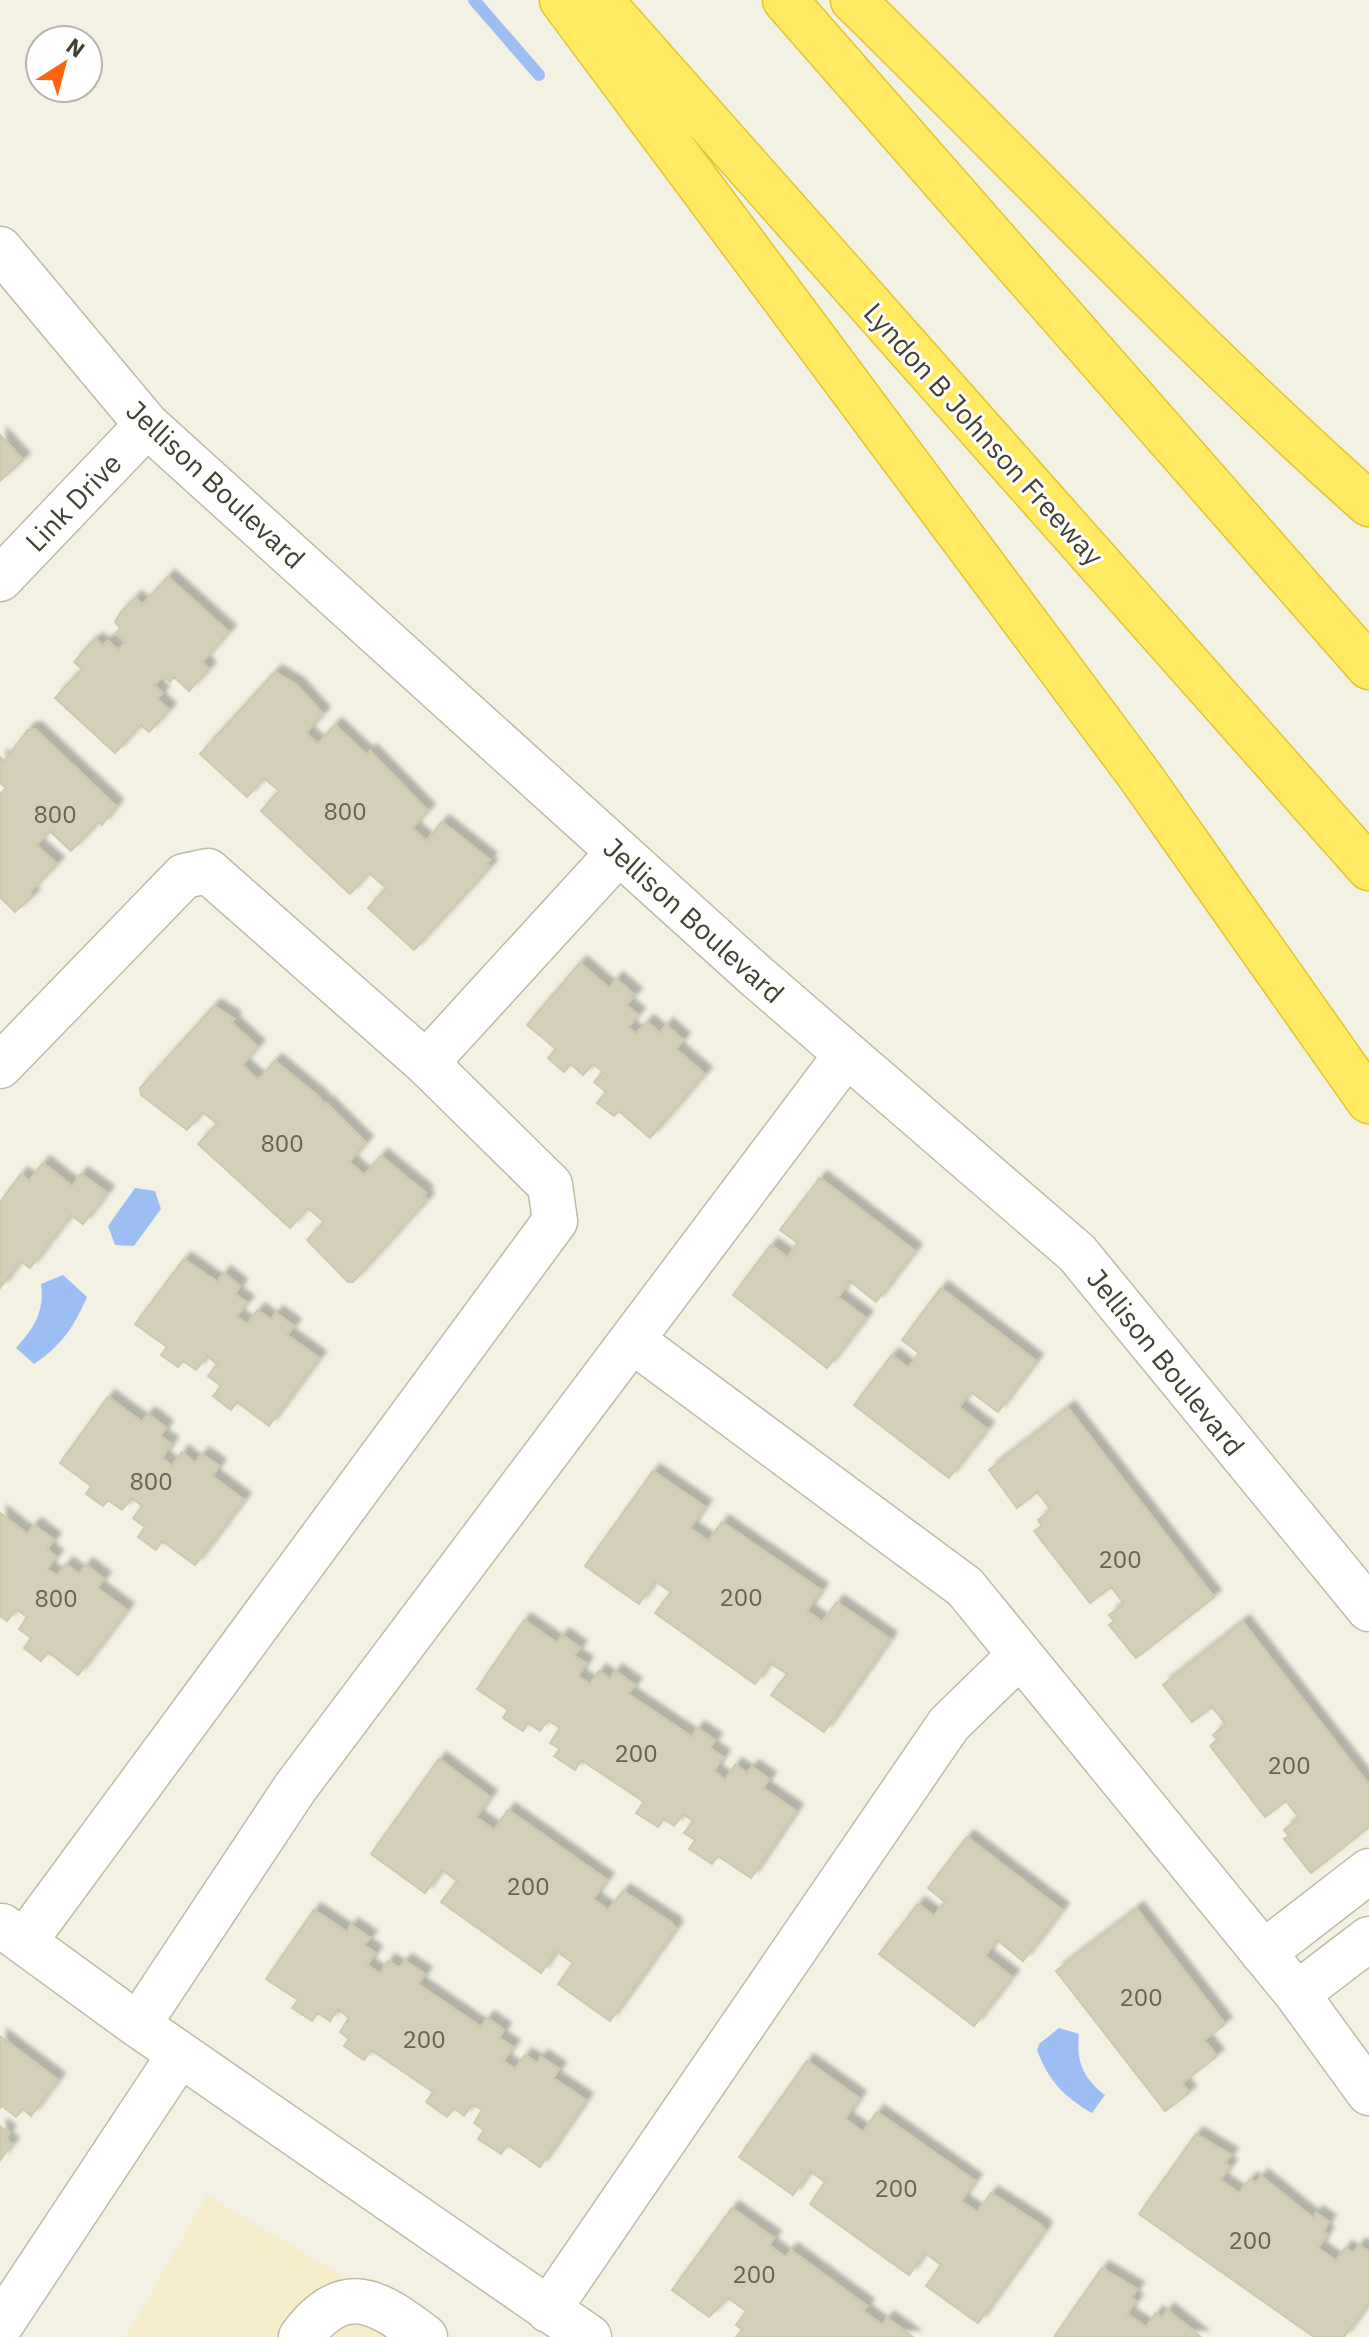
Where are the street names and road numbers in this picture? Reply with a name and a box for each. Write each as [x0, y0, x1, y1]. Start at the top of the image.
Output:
street label: Lyndon B Johnson Freeway [856, 295, 1112, 573]
street label: Jellison Boulevard [119, 392, 313, 576]
street label: Link Drive [17, 445, 129, 559]
street label: Jellison Boulevard [596, 829, 792, 1011]
street label: Jellison Boulevard [1079, 1261, 1253, 1463]

